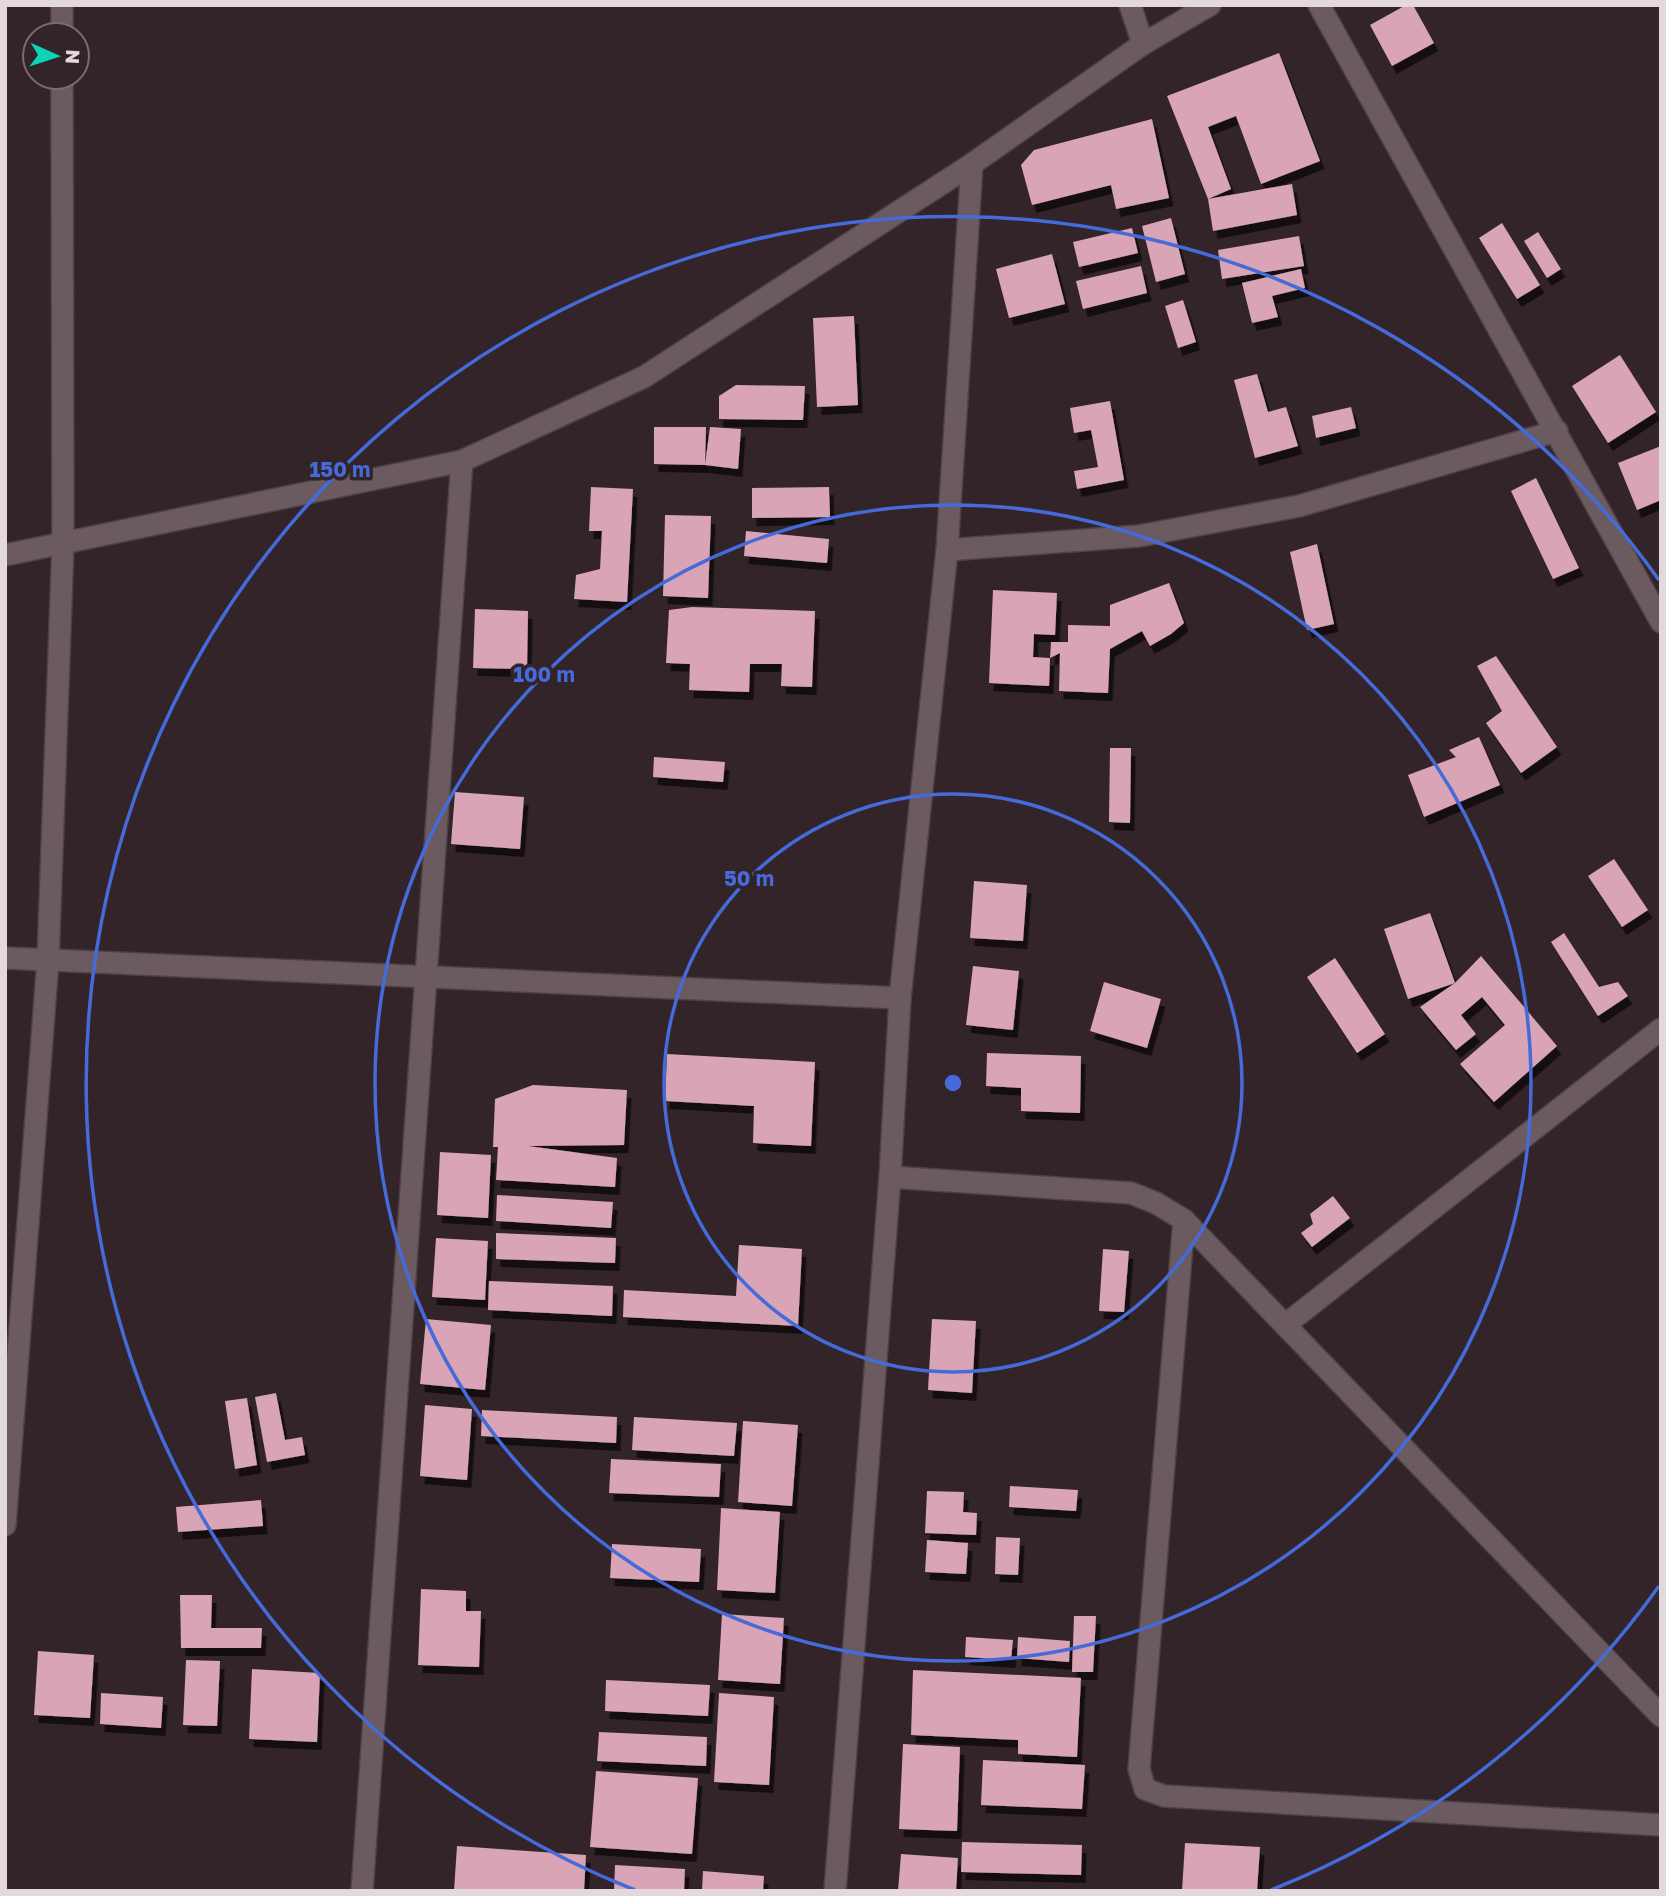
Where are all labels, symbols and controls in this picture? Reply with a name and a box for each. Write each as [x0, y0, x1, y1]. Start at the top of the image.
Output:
north arrow [21, 21, 91, 91]
text: N [62, 49, 85, 65]
text: 150 m [310, 456, 370, 482]
text: 100 m [513, 661, 575, 687]
text: 50 m [724, 865, 774, 891]
centre of rings [941, 1071, 965, 1095]

